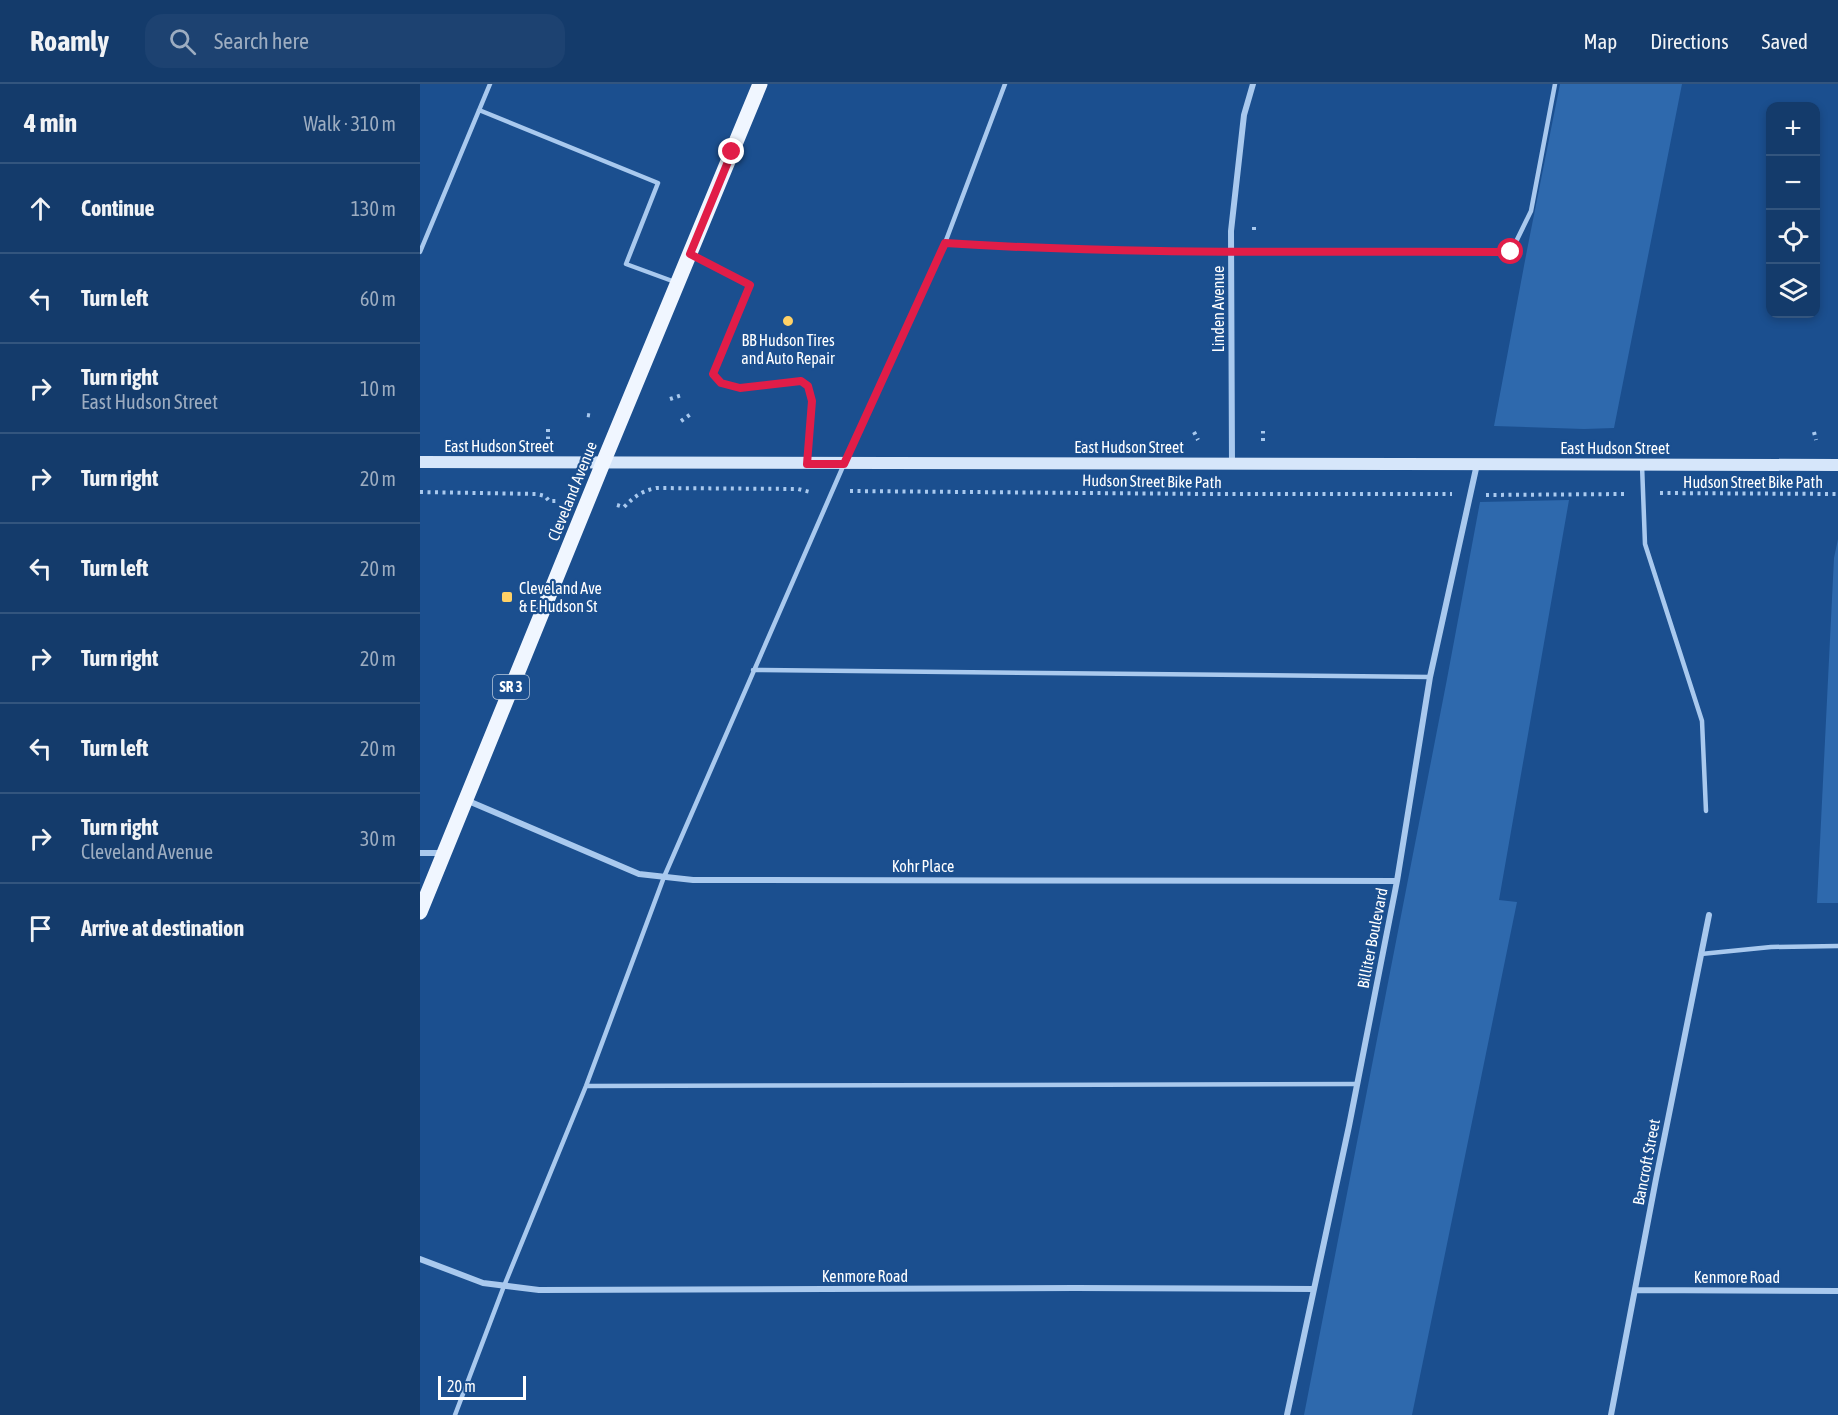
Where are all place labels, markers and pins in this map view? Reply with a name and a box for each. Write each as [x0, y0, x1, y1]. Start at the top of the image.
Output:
marker: BB Hudson Tires and Auto Repair [781, 314, 795, 328]
place label: BB Hudson Tires and Auto Repair [741, 331, 835, 368]
place label: Cleveland Ave & E Hudson St [519, 579, 602, 615]
marker: Cleveland Ave & E Hudson St [500, 590, 514, 604]

